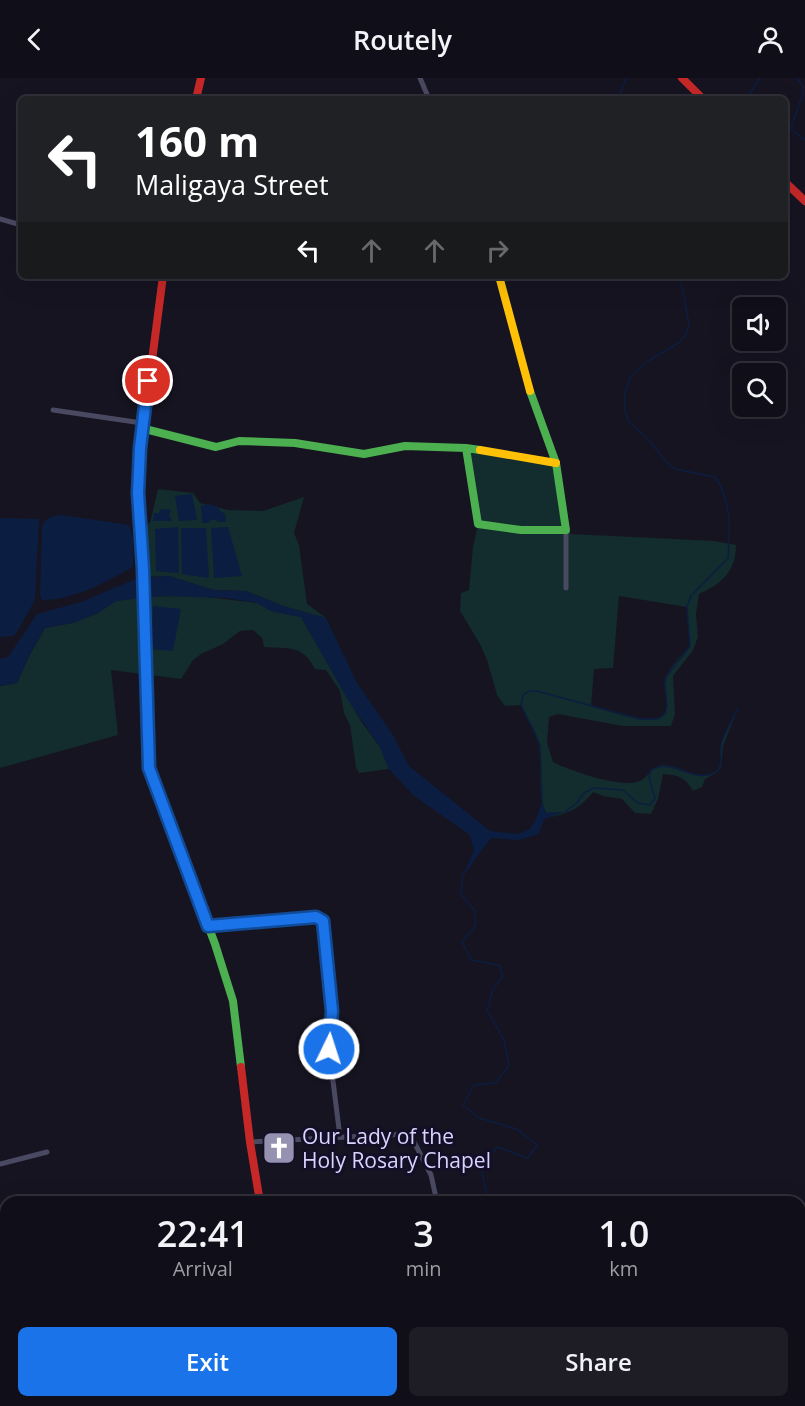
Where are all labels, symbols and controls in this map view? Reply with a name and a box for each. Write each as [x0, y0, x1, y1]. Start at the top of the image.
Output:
text: Routely [353, 21, 452, 58]
icon: back [18, 23, 51, 56]
icon: person [754, 23, 787, 56]
text: 160 m [135, 112, 259, 169]
icon: left [36, 120, 114, 198]
text: Maligaya Street [135, 166, 329, 203]
icon: left [292, 234, 325, 267]
icon: ahead [355, 234, 388, 267]
icon: ahead [418, 234, 451, 267]
icon: right [481, 234, 514, 267]
map controls [732, 297, 786, 417]
button: sound [732, 297, 786, 351]
pin [122, 355, 173, 406]
button: search [732, 363, 786, 417]
icon: arrive [131, 364, 164, 397]
position arrow [297, 1017, 361, 1081]
place label: Our Lady of the Holy Rosary Chapel [302, 1122, 491, 1174]
church icon: Our Lady of the Holy Rosary Chapel [261, 1130, 297, 1166]
text: 22:41 [157, 1209, 249, 1258]
text: 3 [413, 1209, 434, 1258]
text: 1.0 [598, 1209, 649, 1258]
text: Arrival [173, 1255, 233, 1282]
text: min [406, 1255, 441, 1282]
text: km [609, 1255, 638, 1282]
button: Exit [18, 1327, 397, 1396]
button: Share [409, 1327, 788, 1396]

